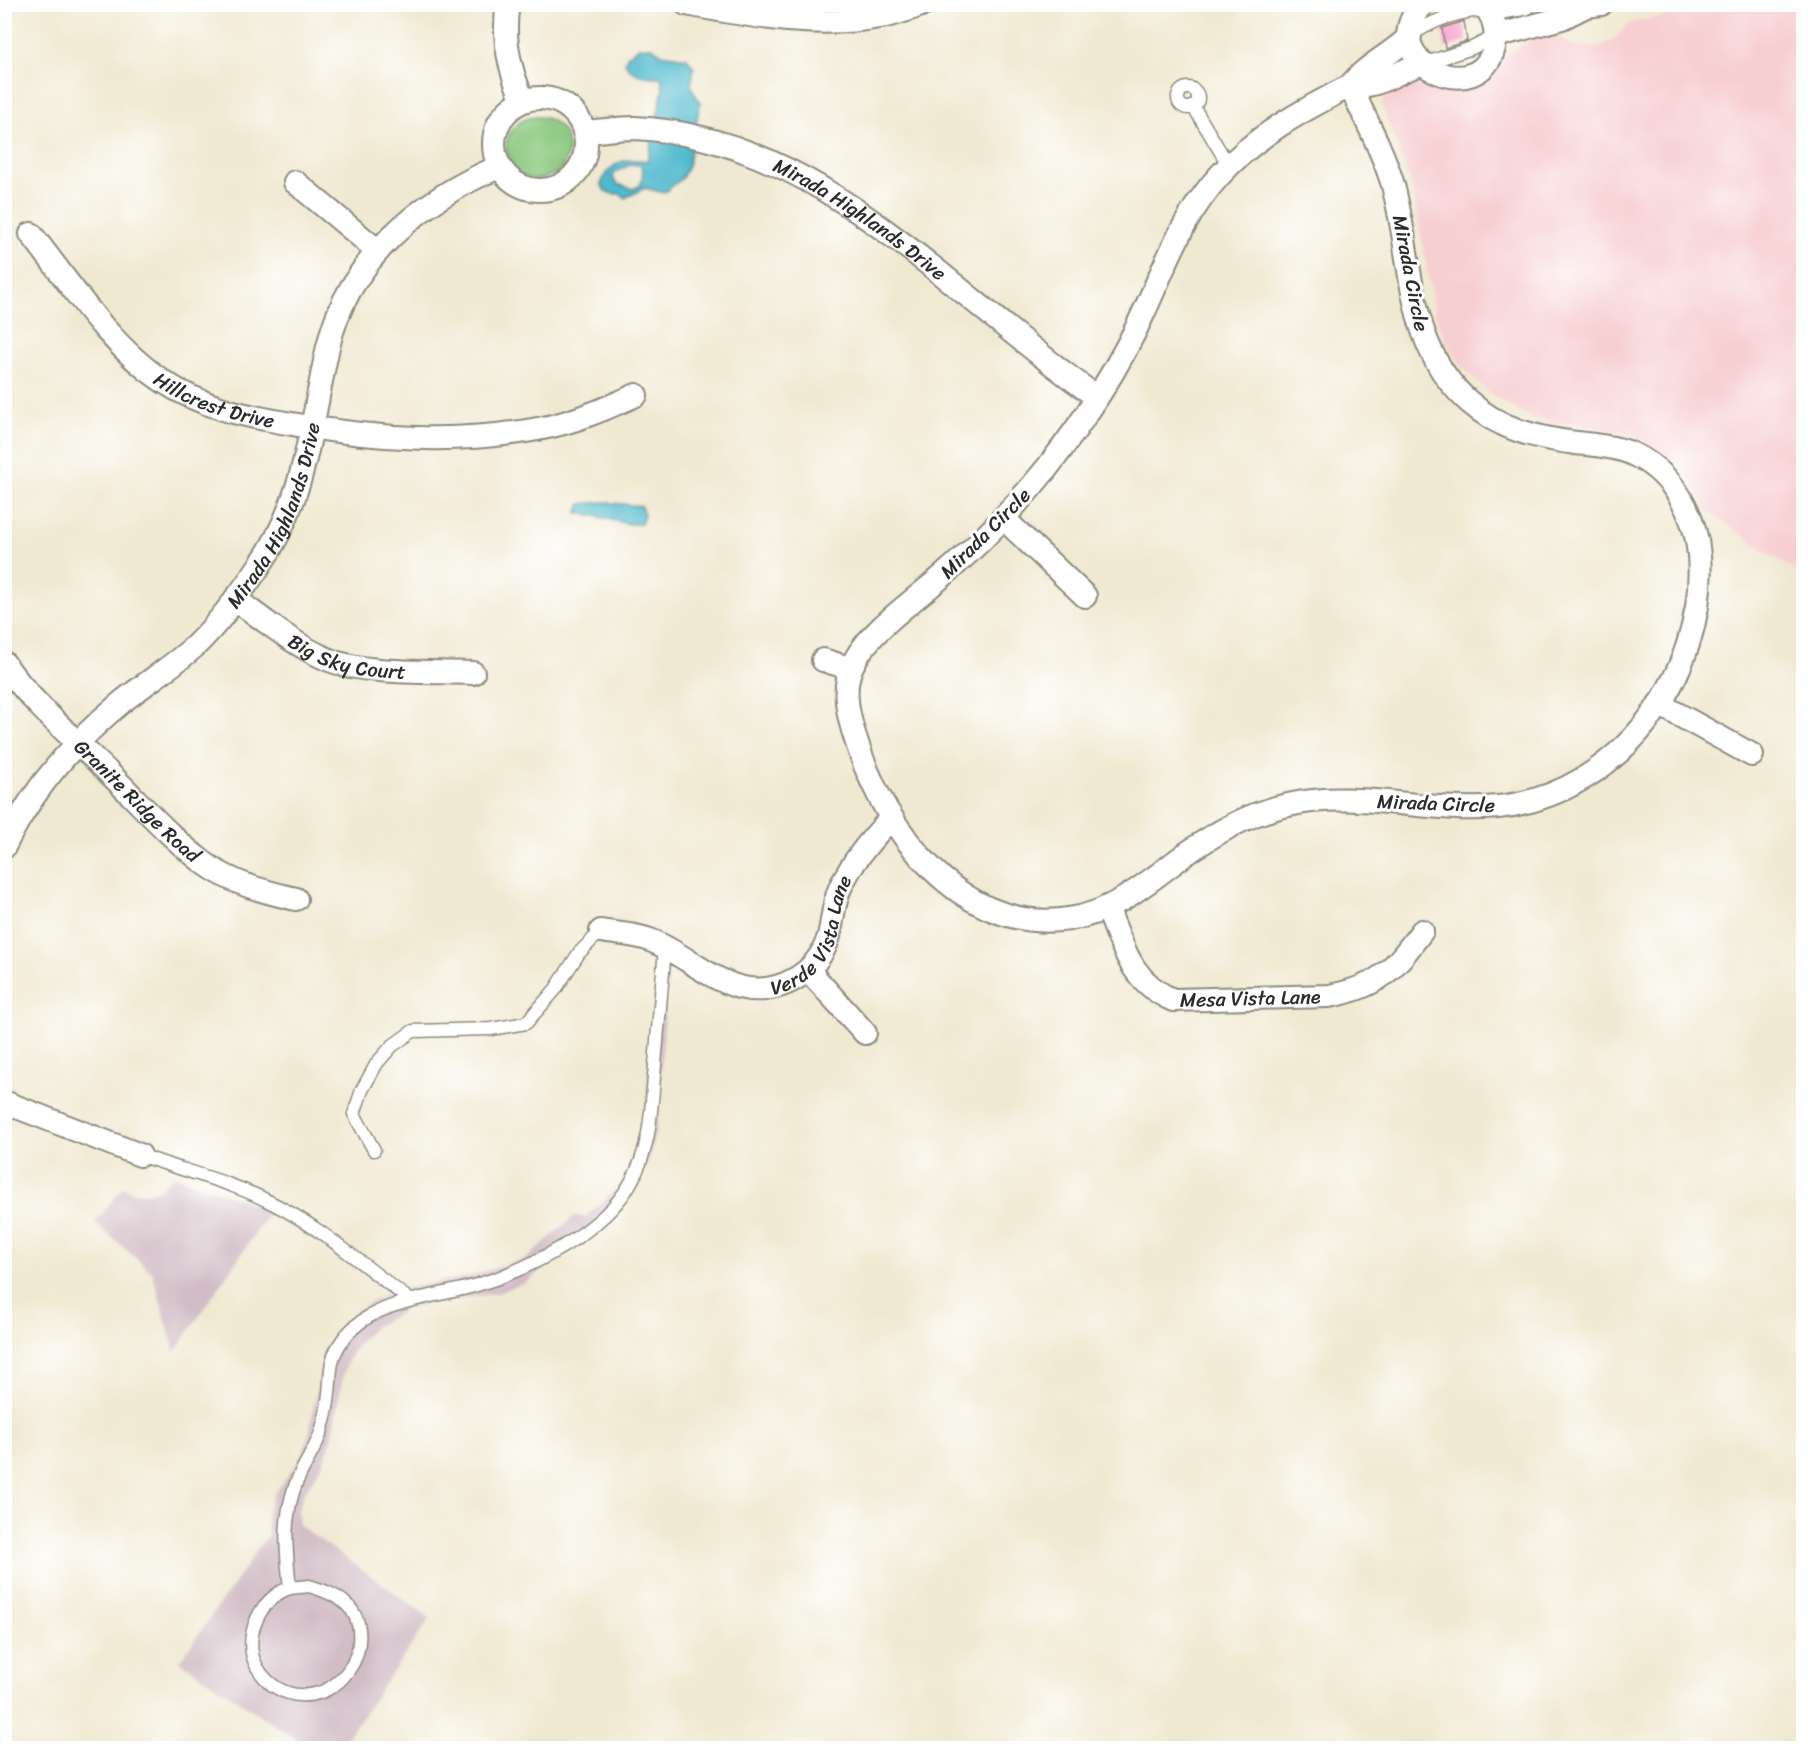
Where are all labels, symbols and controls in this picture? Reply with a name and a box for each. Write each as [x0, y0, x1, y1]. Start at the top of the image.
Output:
street label: Mirada Highlands Drive [767, 148, 954, 290]
street label: Mirada Circle [1382, 212, 1439, 334]
street label: Hillcrest Drive [146, 363, 277, 439]
street label: Mirada Highlands Drive [217, 419, 331, 616]
street label: Mirada Circle [931, 479, 1039, 587]
street label: Big Sky Court [281, 624, 407, 690]
street label: Granite Ridge Road [65, 731, 209, 873]
street label: Mirada Circle [1376, 784, 1496, 823]
street label: Verde Vista Lane [767, 868, 862, 1006]
street label: Mesa Vista Lane [1179, 979, 1321, 1018]

